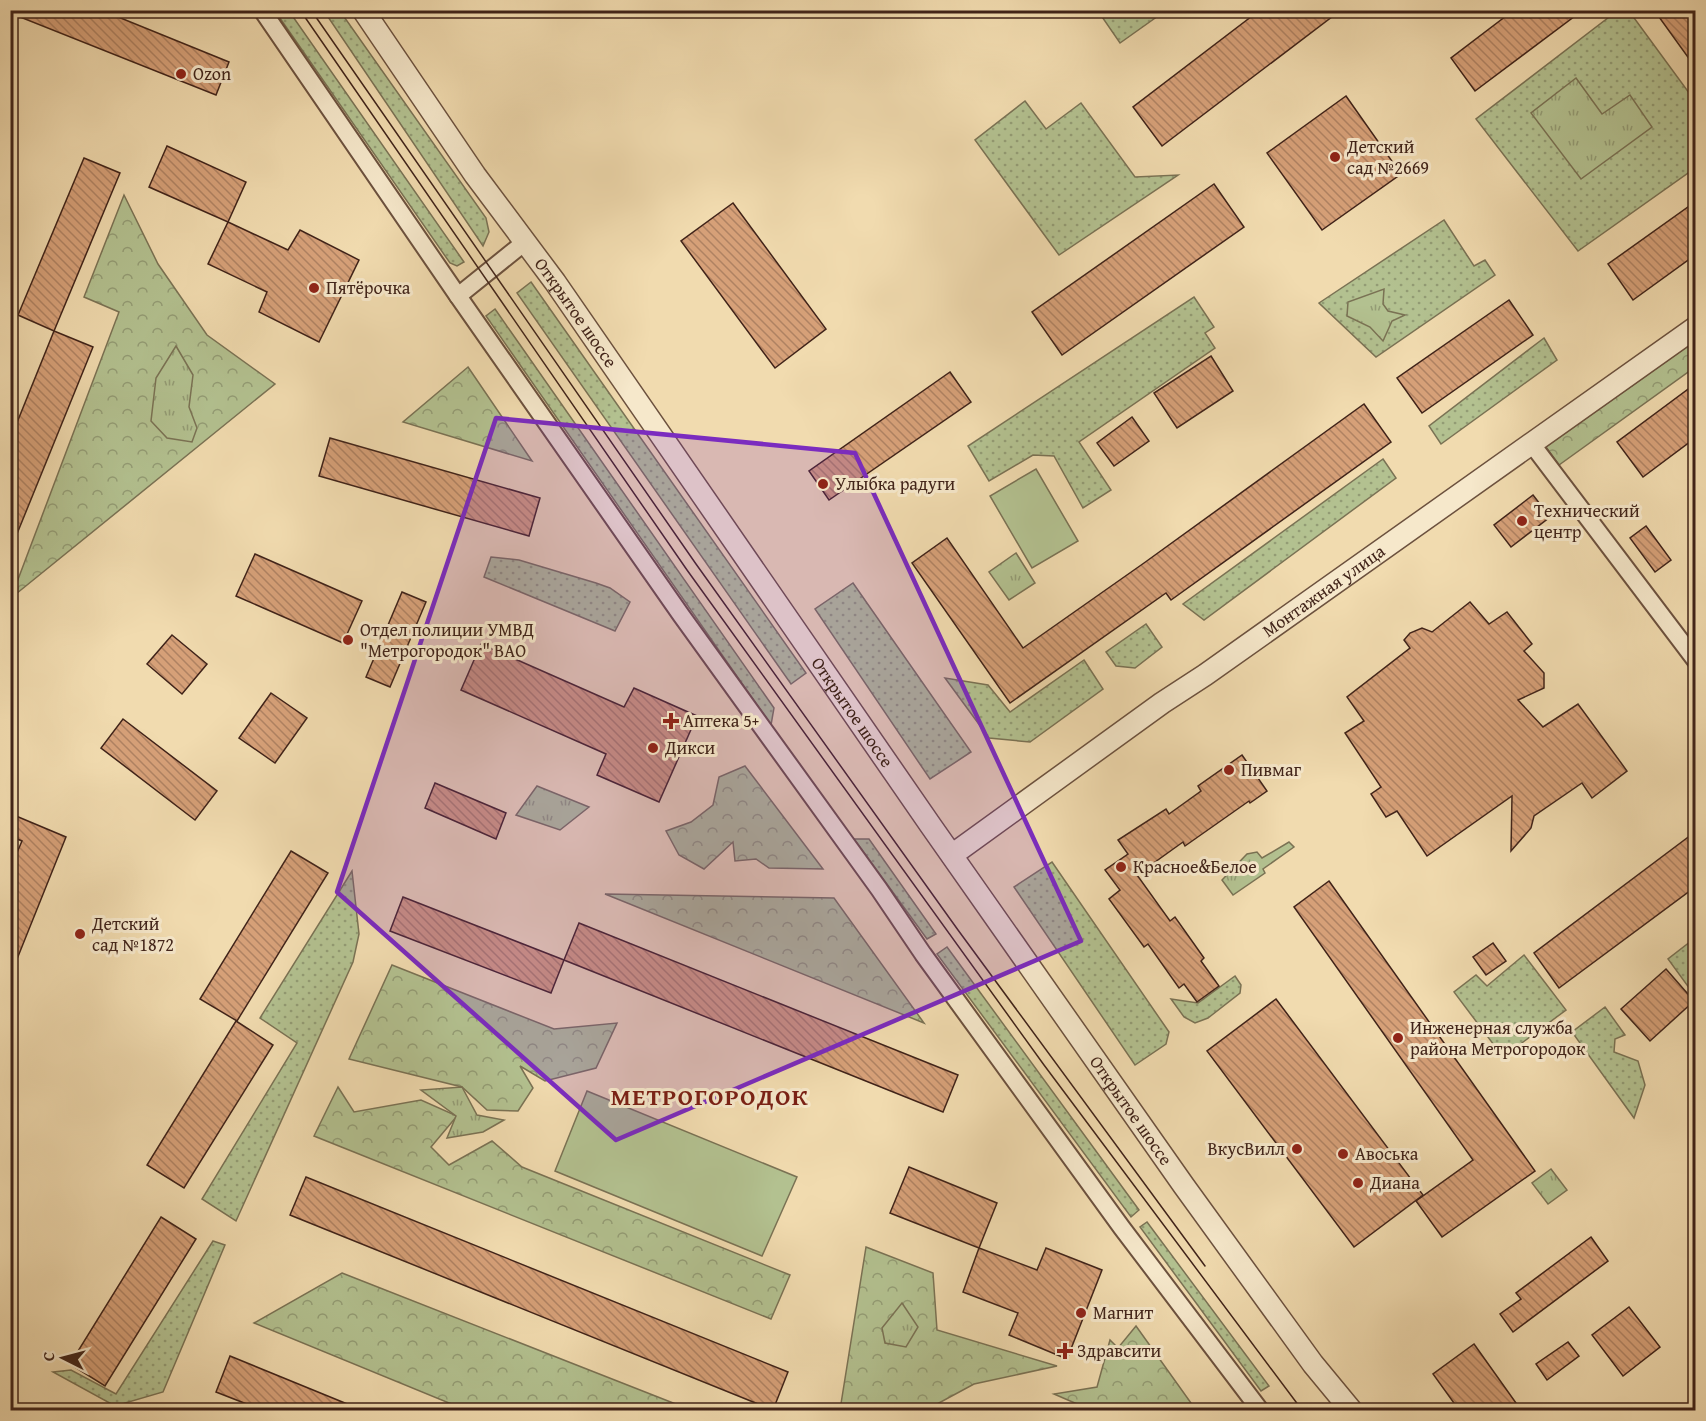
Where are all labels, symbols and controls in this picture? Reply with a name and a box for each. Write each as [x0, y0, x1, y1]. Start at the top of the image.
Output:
place label: Ozon [193, 60, 231, 87]
marker: Ozon [174, 67, 188, 81]
place label: Детский сад №2669 [1346, 133, 1429, 181]
marker: Детский сад №2669 [1328, 150, 1342, 164]
street label: Открытое шоссе [528, 252, 624, 373]
place label: Пятёрочка [326, 274, 411, 301]
marker: Пятёрочка [307, 281, 321, 295]
place label: Улыбка радуги [835, 470, 955, 497]
marker: Улыбка радуги [816, 477, 830, 491]
place label: Технический центр [1534, 497, 1640, 545]
marker: Технический центр [1515, 514, 1529, 528]
street label: Монтажная улица [1256, 537, 1391, 643]
place label: Отдел полиции УМВД "Метрогородок" ВАО [360, 616, 534, 664]
marker: Отдел полиции УМВД "Метрогородок" ВАО [341, 633, 355, 647]
street label: Открытое шоссе [805, 651, 901, 773]
place label: Аптека 5+ [683, 707, 759, 734]
marker: Аптека 5+ [664, 714, 678, 728]
place label: Дикси [664, 734, 716, 761]
marker: Дикси [646, 741, 660, 755]
place label: Пивмаг [1241, 756, 1302, 783]
marker: Пивмаг [1222, 763, 1236, 777]
place label: Красное&Белое [1133, 853, 1257, 880]
marker: Красное&Белое [1114, 860, 1128, 874]
place label: Детский сад №1872 [91, 910, 174, 958]
marker: Детский сад №1872 [73, 927, 87, 941]
place label: Инженерная служба района Метрогородок [1410, 1014, 1586, 1062]
marker: Инженерная служба района Метрогородок [1391, 1031, 1405, 1045]
street label: Открытое шоссе [1083, 1050, 1179, 1171]
district label: МЕТРОГОРОДОК [611, 1079, 809, 1114]
place label: ВкусВилл [1208, 1135, 1285, 1162]
place label: Авоська [1355, 1140, 1419, 1167]
marker: ВкусВилл [1290, 1142, 1304, 1156]
marker: Авоська [1336, 1147, 1350, 1161]
place label: Диана [1369, 1169, 1420, 1196]
marker: Диана [1351, 1176, 1365, 1190]
place label: Магнит [1093, 1299, 1153, 1326]
marker: Магнит [1074, 1306, 1088, 1320]
north arrow [33, 1328, 93, 1388]
place label: Здравсити [1077, 1337, 1162, 1364]
marker: Здравсити [1058, 1344, 1072, 1358]
text: С [36, 1351, 60, 1362]

